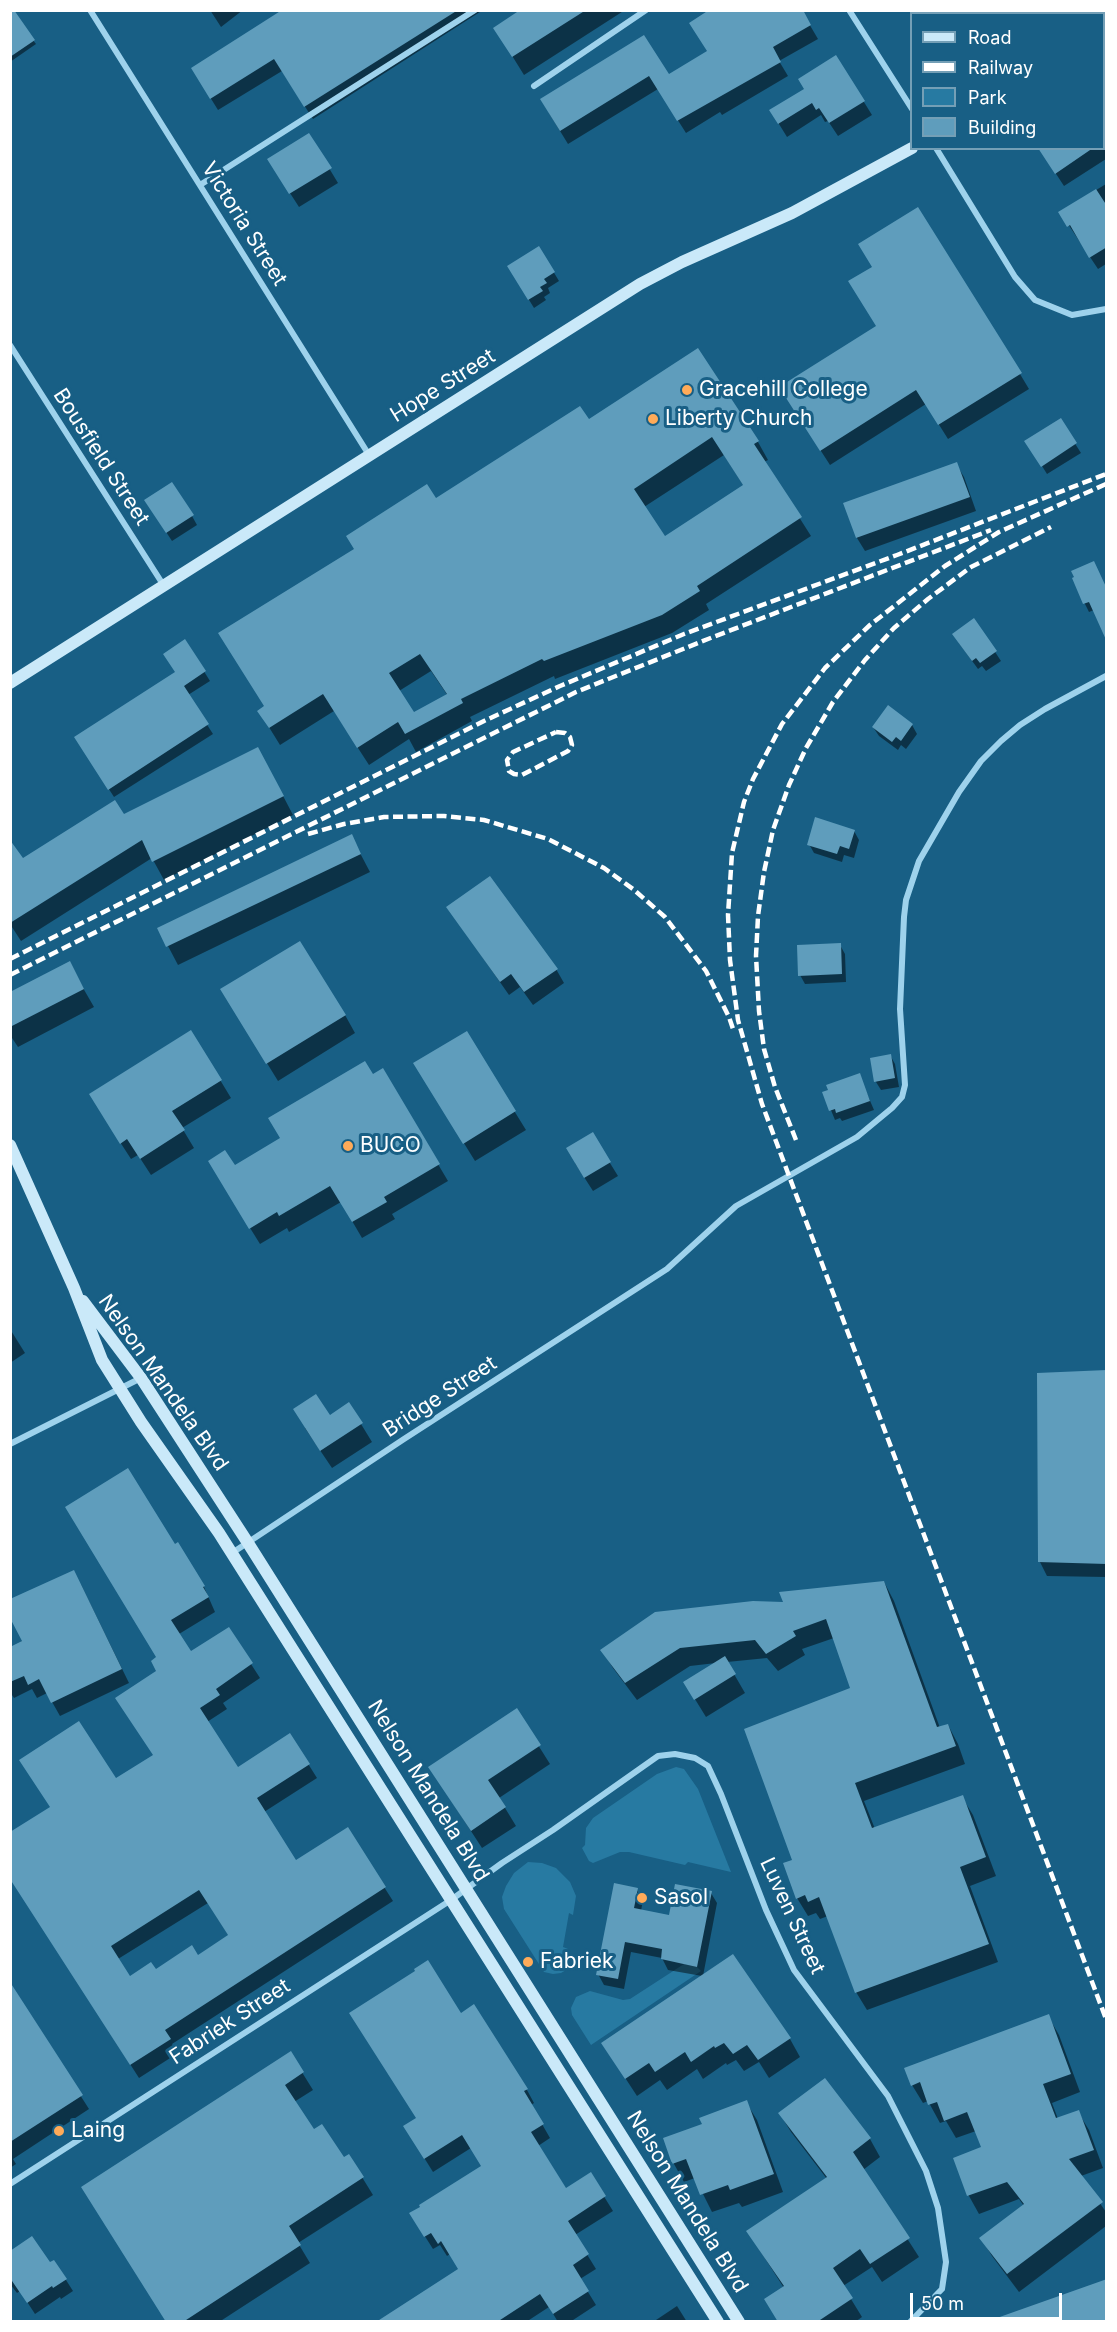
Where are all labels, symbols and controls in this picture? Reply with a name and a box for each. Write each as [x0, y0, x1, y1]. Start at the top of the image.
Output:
legend [910, 12, 1105, 150]
text: Road [968, 27, 1011, 48]
text: Railway [968, 57, 1033, 78]
text: Park [968, 87, 1007, 108]
text: Building [968, 117, 1036, 138]
street label: Victoria Street [196, 157, 292, 291]
street label: Hope Street [386, 344, 500, 428]
place label: Gracehill College [699, 377, 868, 403]
marker: Gracehill College [680, 383, 694, 397]
street label: Bousfield Street [47, 384, 155, 530]
place label: Liberty Church [665, 406, 812, 432]
marker: Liberty Church [646, 412, 660, 426]
place label: BUCO [360, 1133, 421, 1159]
marker: BUCO [341, 1139, 355, 1153]
street label: Nelson Mandela Blvd [93, 1290, 233, 1476]
street label: Bridge Street [379, 1351, 501, 1443]
street label: Nelson Mandela Blvd [362, 1696, 494, 1886]
street label: Luven Street [754, 1854, 830, 1978]
place label: Sasol [654, 1885, 708, 1911]
marker: Sasol [635, 1891, 649, 1905]
place label: Fabriek [540, 1949, 614, 1975]
marker: Fabriek [521, 1955, 535, 1969]
street label: Fabriek Street [165, 1974, 295, 2070]
street label: Nelson Mandela Blvd [621, 2107, 753, 2297]
place label: Laing [71, 2118, 125, 2144]
marker: Laing [52, 2124, 66, 2138]
scale bar [913, 2281, 1064, 2319]
text: 50 m [921, 2293, 964, 2314]

